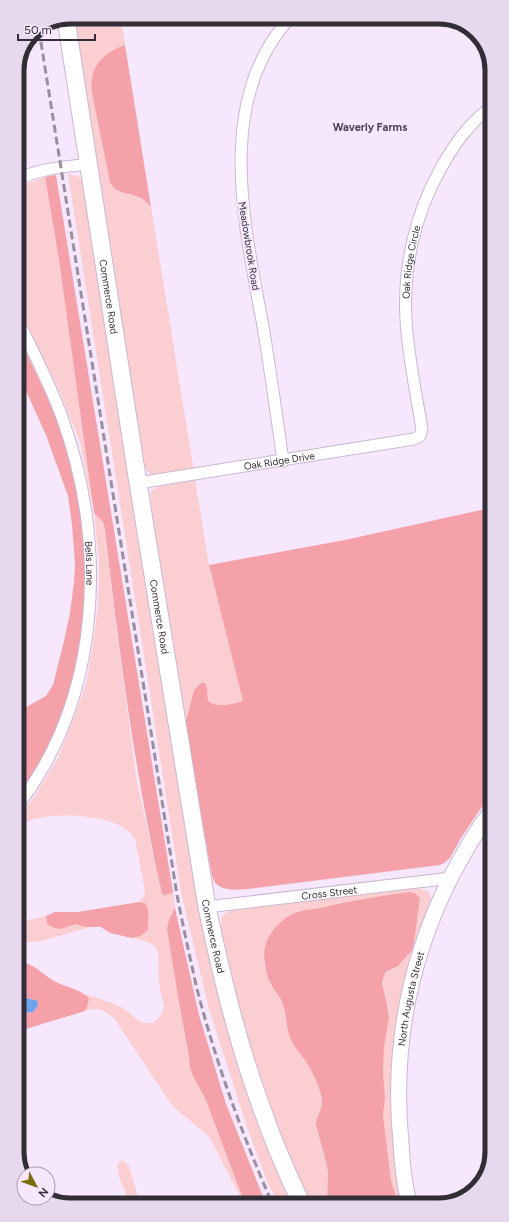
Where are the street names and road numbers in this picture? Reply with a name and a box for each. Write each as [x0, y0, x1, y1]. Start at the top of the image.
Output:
street label: Meadowbrook Road [236, 201, 262, 291]
street label: Oak Ridge Circle [399, 223, 423, 299]
street label: Commerce Road [97, 258, 121, 335]
street label: Oak Ridge Drive [243, 448, 316, 473]
street label: Bells Lane [82, 540, 97, 586]
street label: Commerce Road [147, 578, 172, 655]
street label: Cross Street [300, 883, 358, 902]
street label: Commerce Road [199, 898, 228, 975]
street label: North Augusta Street [395, 949, 427, 1047]

